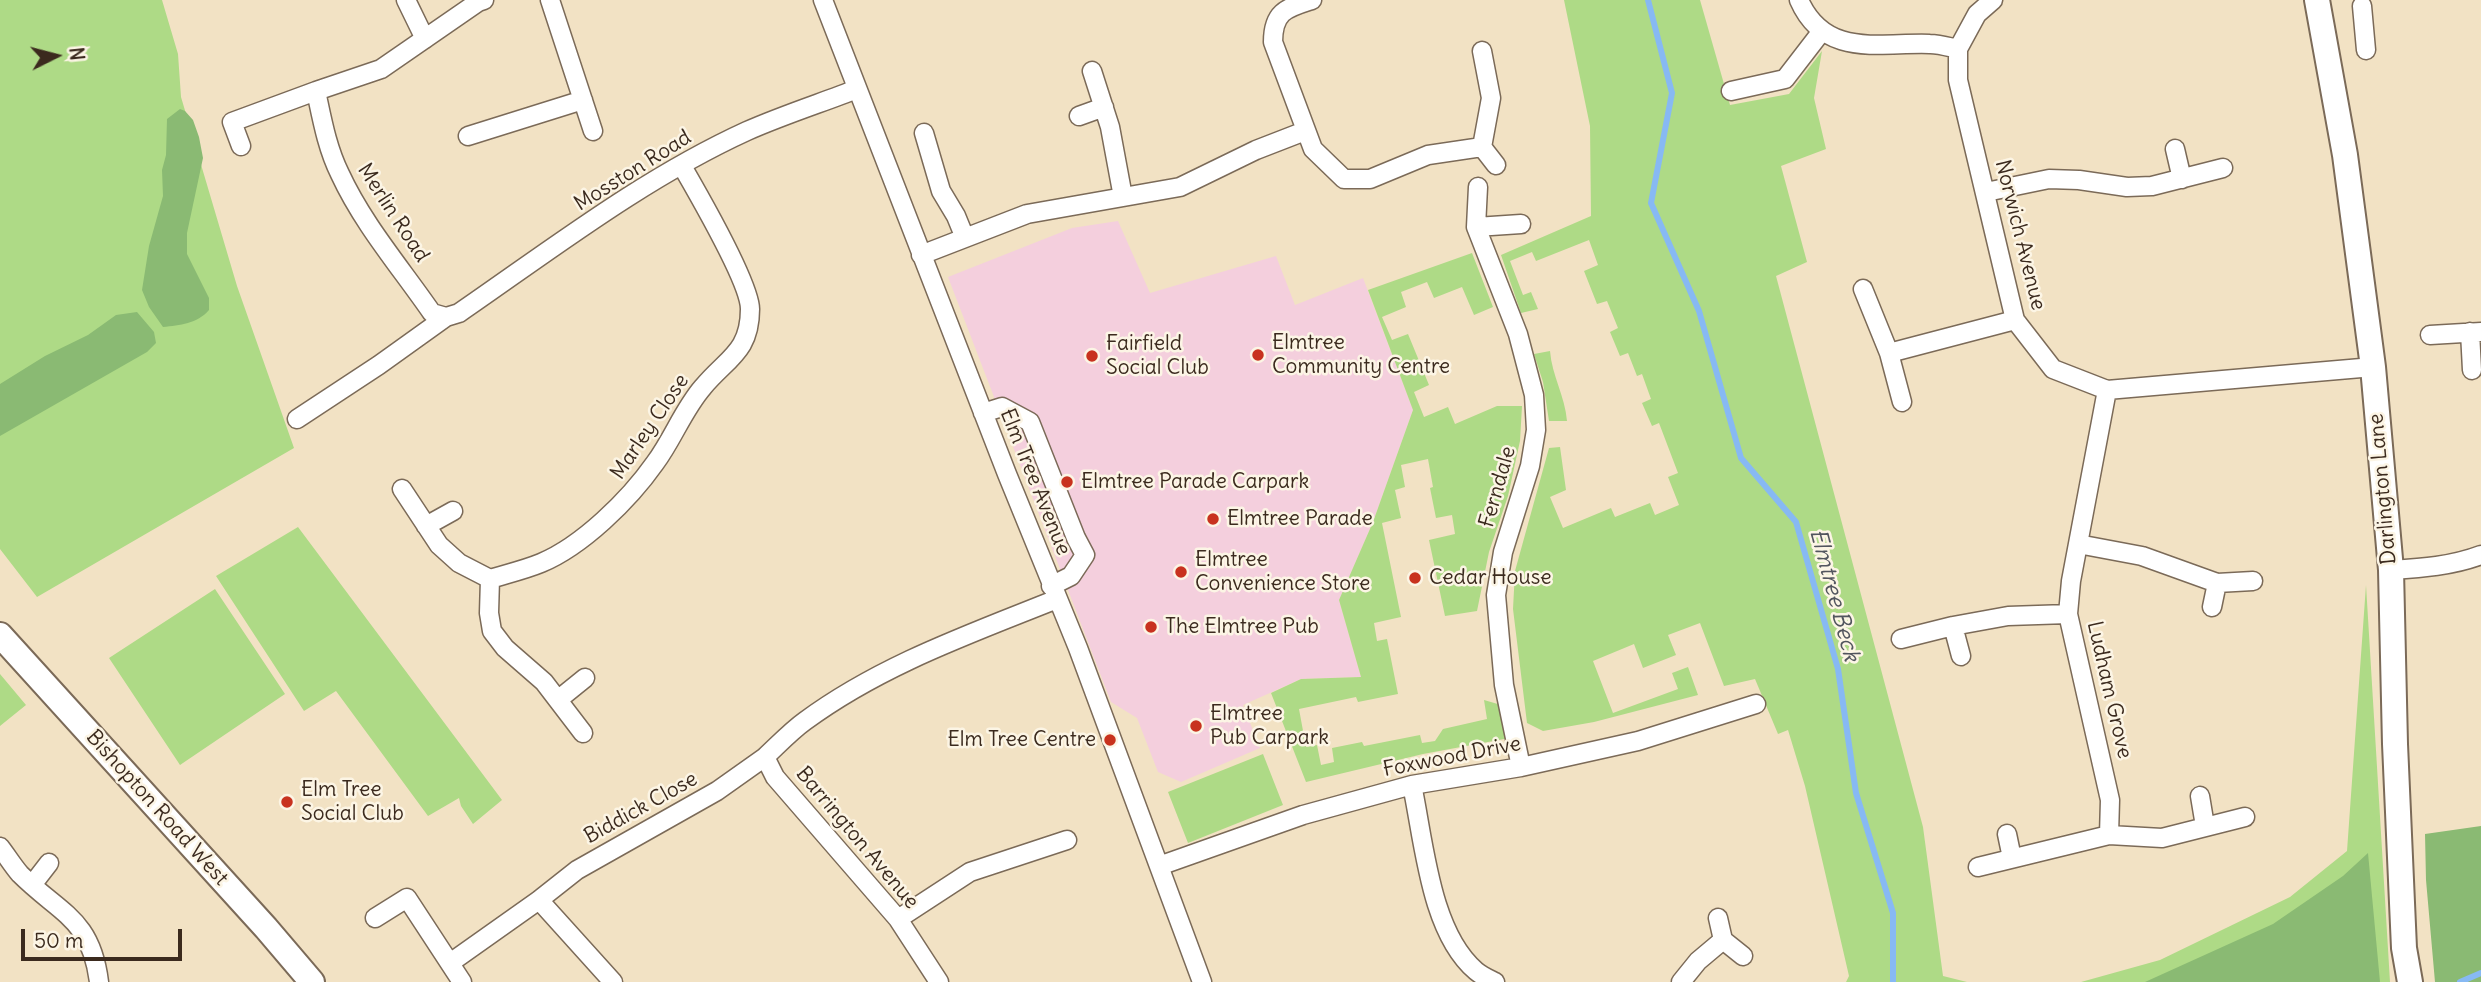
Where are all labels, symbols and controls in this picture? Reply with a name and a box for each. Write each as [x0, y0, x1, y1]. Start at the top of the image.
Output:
north arrow [21, 21, 91, 91]
text: N [64, 46, 90, 62]
street label: Mosston Road [570, 125, 696, 217]
street label: Norwich Avenue [1989, 157, 2051, 313]
street label: Merlin Road [352, 159, 434, 267]
place label: Elmtree Community Centre [1272, 330, 1450, 380]
place label: Fairfield Social Club [1106, 331, 1209, 381]
marker: Elmtree Community Centre [1250, 347, 1266, 363]
marker: Fairfield Social Club [1084, 348, 1100, 364]
street label: Marley Close [606, 370, 694, 484]
street label: Elm Tree Avenue [994, 405, 1076, 559]
street label: Darlington Lane [2364, 412, 2402, 566]
street label: Ferndale [1474, 444, 1522, 530]
place label: Elmtree Parade Carpark [1081, 469, 1309, 495]
marker: Elmtree Parade Carpark [1059, 474, 1075, 490]
place label: Elmtree Parade [1227, 506, 1373, 532]
marker: Elmtree Parade [1205, 511, 1221, 527]
water label: Elmtree Beck [1803, 526, 1865, 664]
place label: Elmtree Convenience Store [1195, 547, 1370, 597]
marker: Elmtree Convenience Store [1173, 564, 1189, 580]
place label: Cedar House [1429, 565, 1552, 591]
marker: Cedar House [1407, 570, 1423, 586]
place label: The Elmtree Pub [1165, 614, 1319, 640]
marker: The Elmtree Pub [1143, 619, 1159, 635]
street label: Ludham Grove [2081, 619, 2137, 761]
place label: Elmtree Pub Carpark [1210, 701, 1329, 751]
marker: Elmtree Pub Carpark [1188, 718, 1204, 734]
street label: Bishopton Road West [81, 725, 233, 891]
place label: Elm Tree Centre [948, 727, 1096, 753]
street label: Foxwood Drive [1381, 731, 1523, 783]
marker: Elm Tree Centre [1102, 732, 1118, 748]
street label: Barrington Avenue [790, 762, 924, 914]
street label: Biddick Close [580, 767, 702, 849]
place label: Elm Tree Social Club [301, 777, 404, 827]
marker: Elm Tree Social Club [279, 794, 295, 810]
scale bar [24, 916, 186, 960]
text: 50 m [34, 927, 83, 954]

